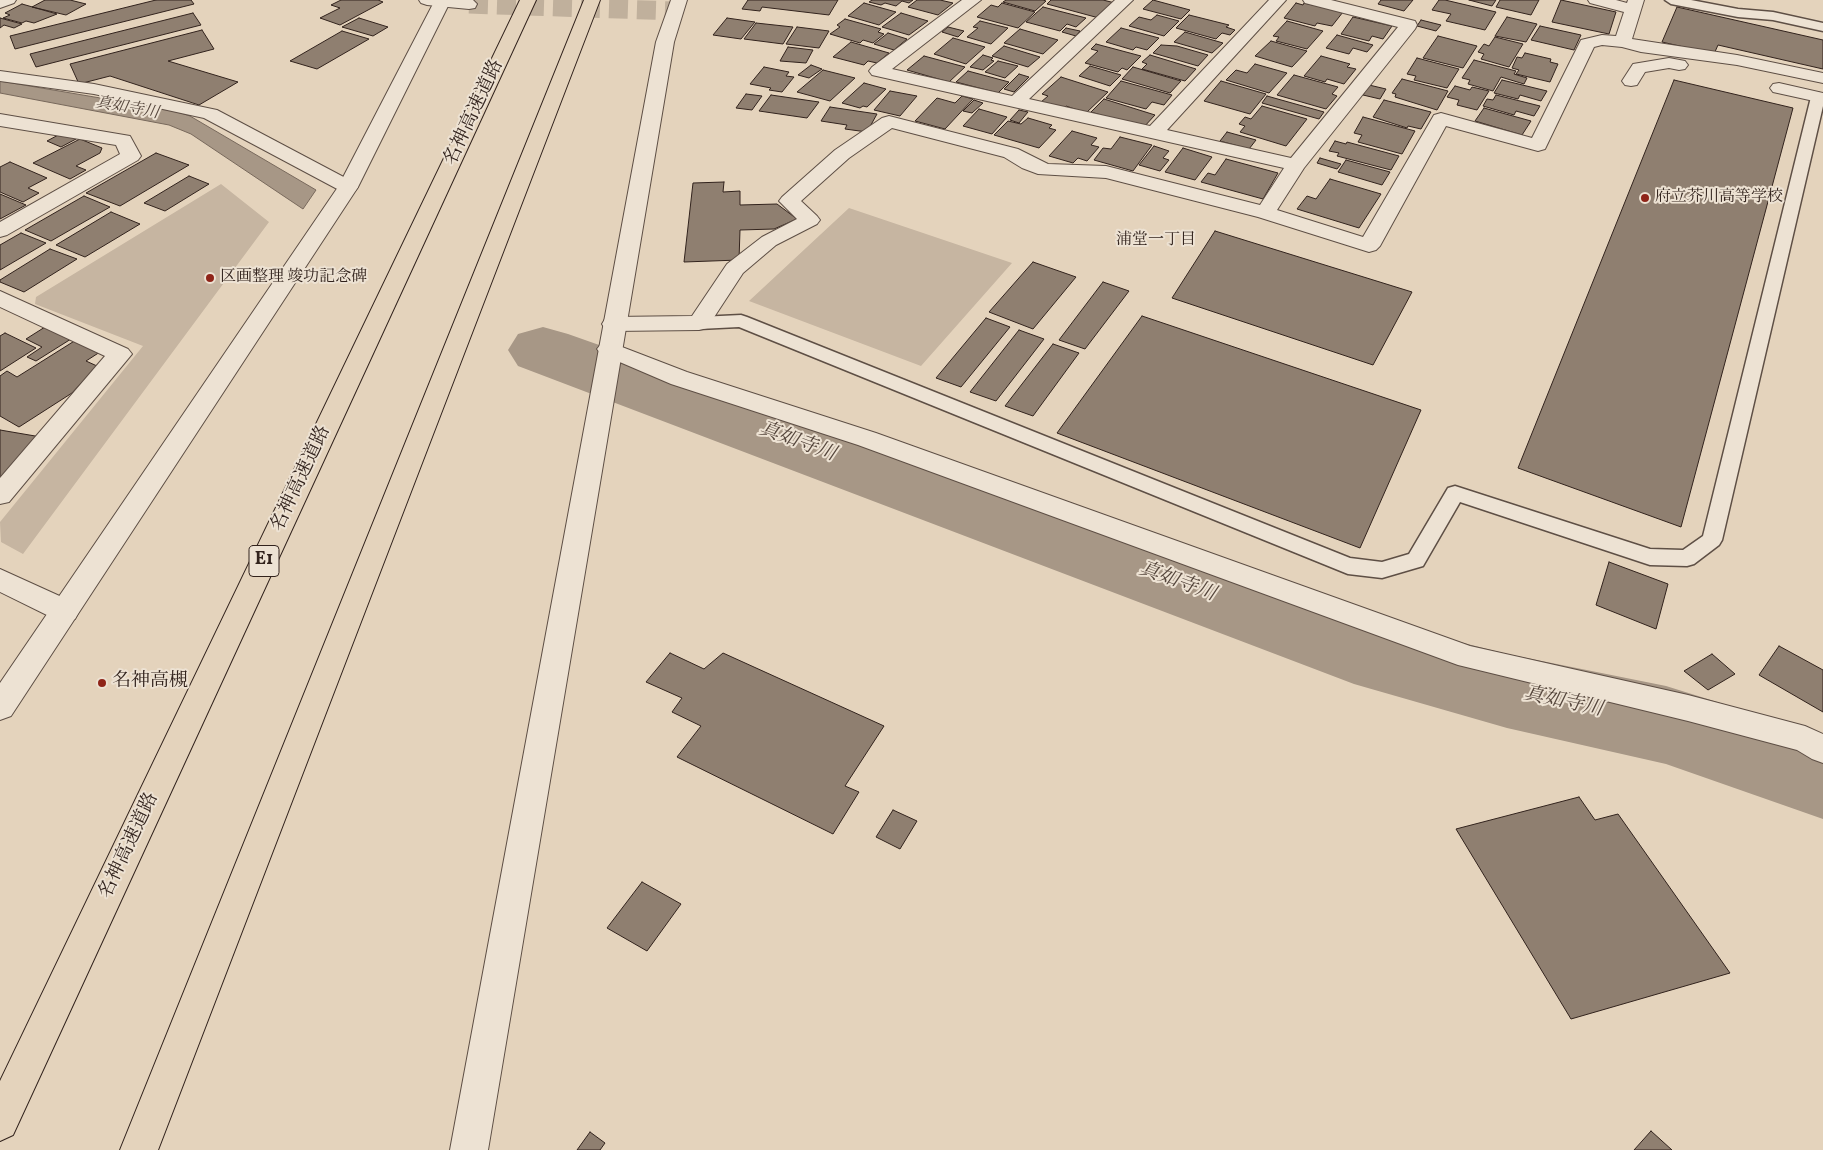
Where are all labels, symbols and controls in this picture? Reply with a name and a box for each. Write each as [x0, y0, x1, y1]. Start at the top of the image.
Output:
street label: 名神高速道路 [441, 57, 509, 169]
water label: 真如寺川 [94, 94, 160, 124]
place label: 府立芥川高等学校 [1655, 188, 1783, 208]
marker: 府立芥川高等学校 [1639, 192, 1651, 204]
district label: 浦堂一丁目 [1116, 231, 1196, 251]
place label: 区画整理 竣功記念碑 [220, 268, 367, 288]
marker: 区画整理 竣功記念碑 [204, 272, 216, 284]
water label: 真如寺川 [755, 418, 839, 468]
street label: 名神高速道路 [268, 423, 336, 535]
road number: E1 [249, 546, 279, 576]
water label: 真如寺川 [1135, 558, 1219, 608]
place label: 名神高槻 [112, 672, 188, 694]
marker: 名神高槻 [96, 677, 108, 689]
water label: 真如寺川 [1521, 683, 1605, 723]
street label: 名神高速道路 [96, 790, 164, 902]

